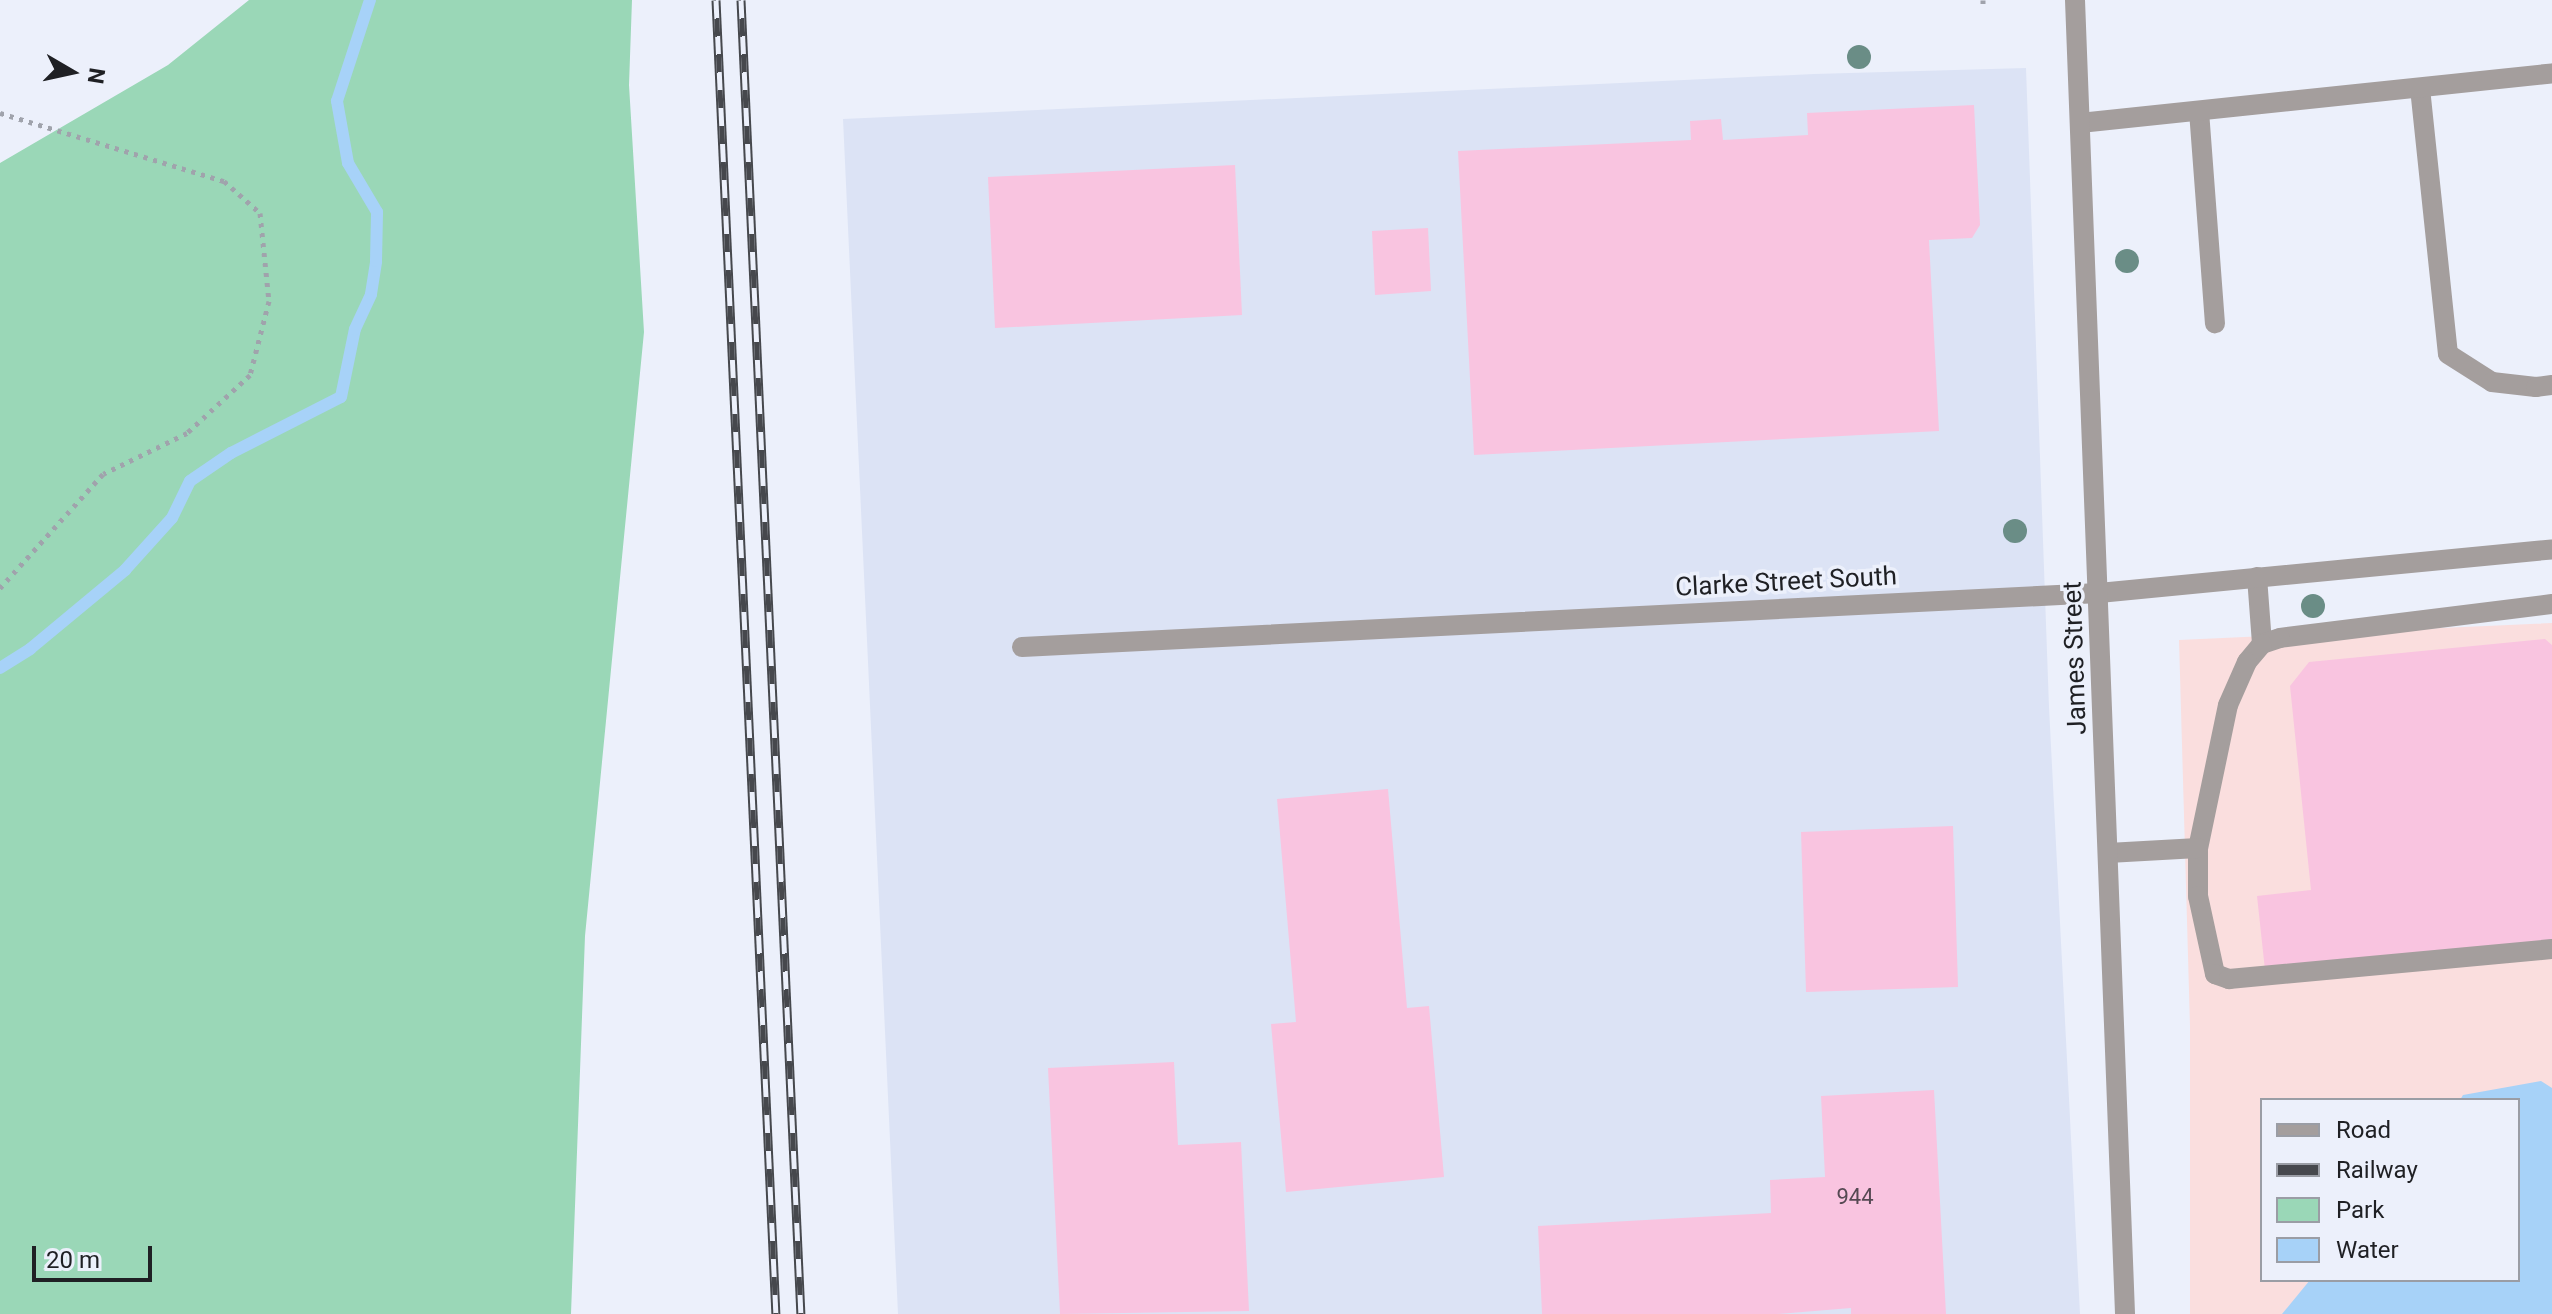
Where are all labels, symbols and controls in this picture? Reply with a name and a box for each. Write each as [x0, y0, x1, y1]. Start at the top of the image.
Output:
north arrow [32, 32, 112, 112]
text: N [83, 66, 110, 85]
street label: Clarke Street South [1674, 561, 1898, 603]
street label: James Street [2057, 581, 2093, 735]
legend [2260, 1098, 2520, 1282]
text: Road [2336, 1116, 2391, 1144]
text: Railway [2336, 1156, 2418, 1184]
house number: 944 [1836, 1184, 1874, 1210]
text: Park [2336, 1196, 2384, 1224]
scale bar [36, 1230, 156, 1280]
text: Water [2336, 1236, 2399, 1264]
text: 20 m [46, 1246, 100, 1274]

